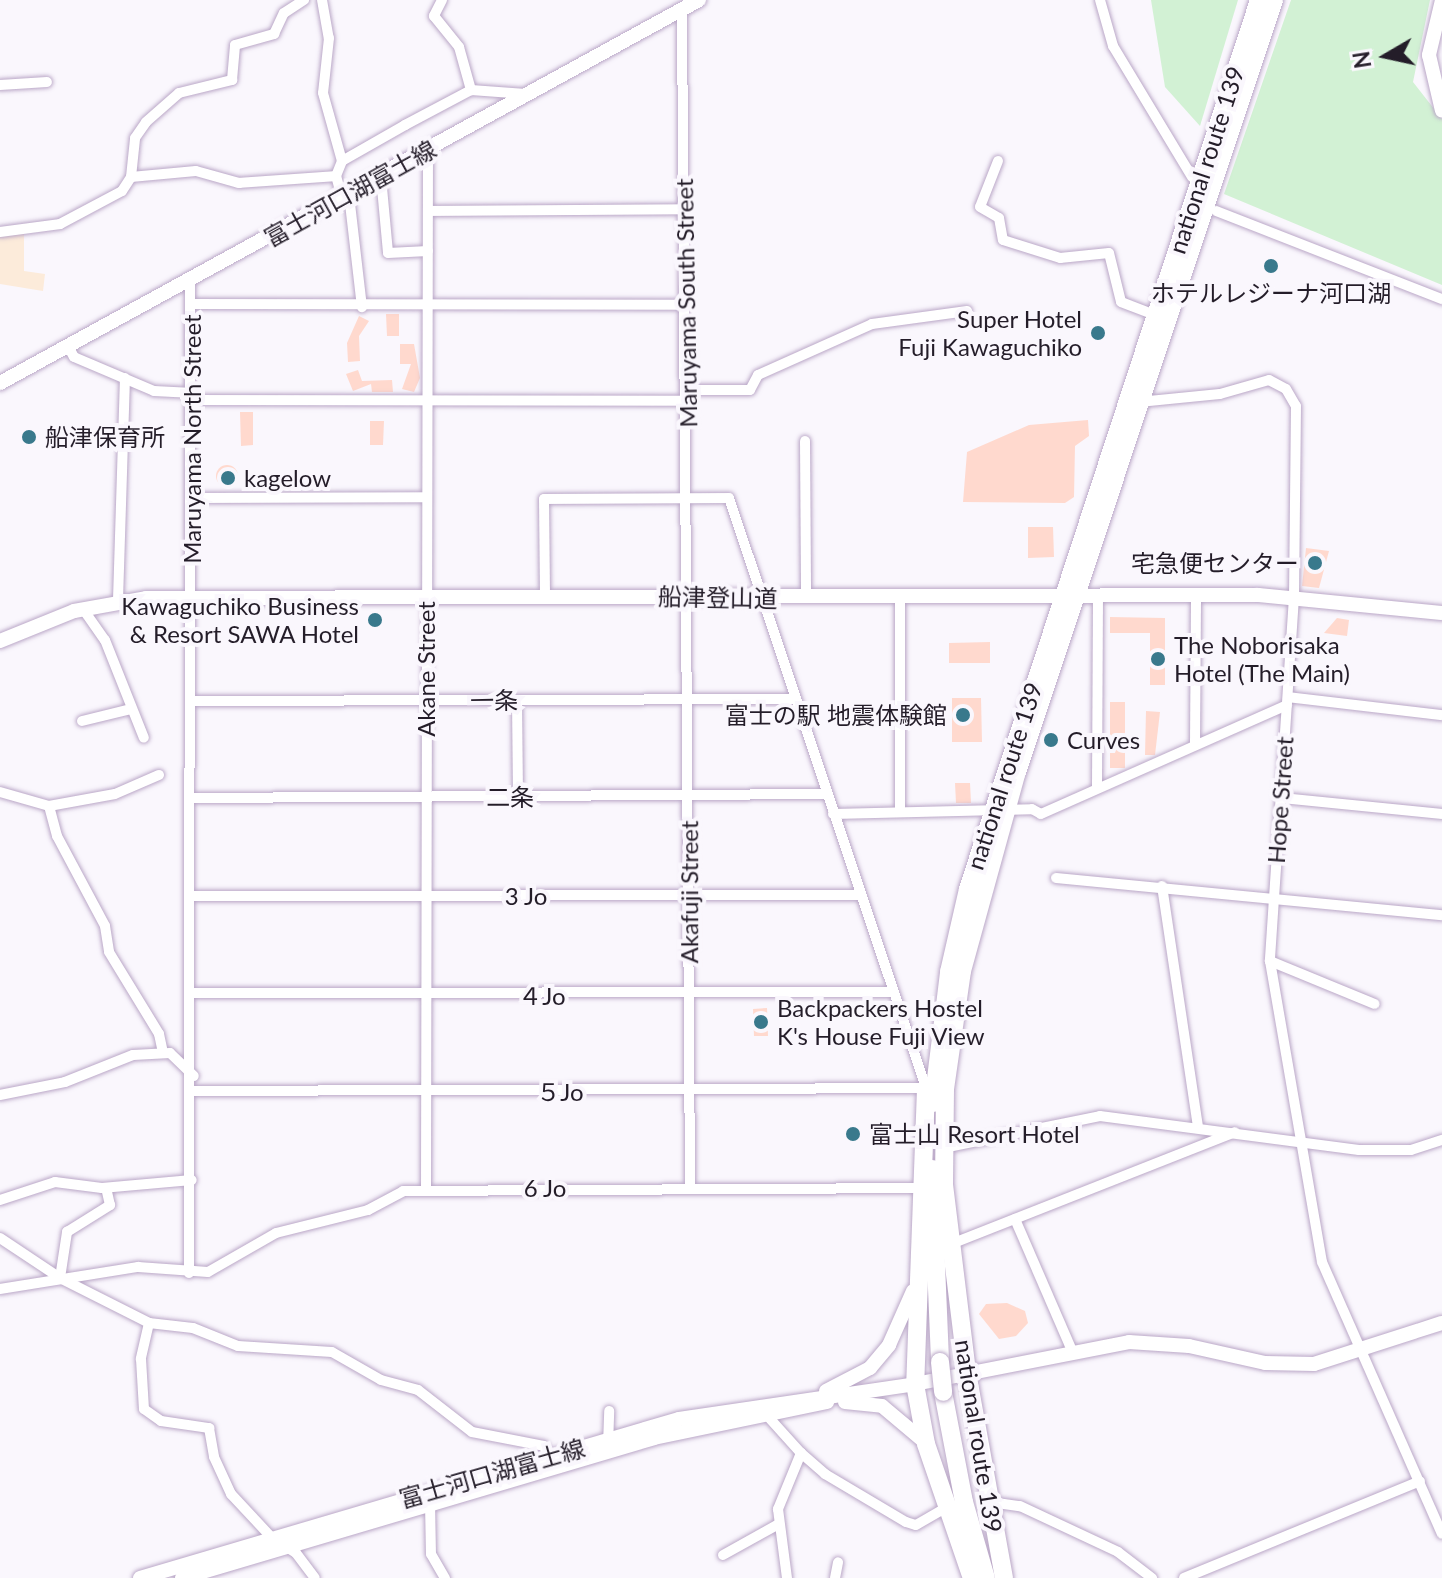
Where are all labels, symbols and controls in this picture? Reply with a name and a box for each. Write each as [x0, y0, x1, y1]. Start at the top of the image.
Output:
north arrow [1346, 16, 1426, 96]
text: N [1347, 49, 1376, 70]
street label: national route 139 [1162, 63, 1250, 257]
street label: 富士河口湖富士線 [259, 134, 441, 252]
street label: Maruyama South Street [669, 178, 703, 428]
marker: ホテルレジーナ河口湖 [1262, 257, 1280, 275]
place label: ホテルレジーナ河口湖 [1151, 279, 1391, 307]
place label: Super Hotel Fuji Kawaguchiko [898, 305, 1082, 361]
street label: Maruyama North Street [178, 314, 206, 564]
marker: Super Hotel Fuji Kawaguchiko [1089, 324, 1107, 342]
place label: 船津保育所 [45, 423, 165, 451]
marker: 船津保育所 [20, 428, 38, 446]
place label: kagelow [244, 464, 331, 492]
marker: kagelow [219, 469, 237, 487]
place label: 宅急便センター [1131, 549, 1299, 577]
marker: 宅急便センター [1306, 554, 1324, 572]
street label: 船津登山道 [658, 582, 778, 612]
place label: Kawaguchiko Business & Resort SAWA Hotel [121, 592, 359, 648]
street label: Akane Street [412, 601, 440, 737]
marker: Kawaguchiko Business & Resort SAWA Hotel [366, 611, 384, 629]
place label: The Noborisaka Hotel (The Main) [1174, 631, 1350, 687]
marker: The Noborisaka Hotel (The Main) [1149, 650, 1167, 668]
street label: national route 139 [960, 679, 1048, 873]
street label: 一条 [470, 685, 518, 715]
place label: 富士の駅 地震体験館 [725, 701, 947, 729]
marker: 富士の駅 地震体験館 [954, 706, 972, 724]
place label: Curves [1067, 726, 1140, 754]
marker: Curves [1042, 731, 1060, 749]
street label: Hope Street [1261, 736, 1299, 864]
street label: 二条 [486, 783, 534, 811]
street label: Akafuji Street [675, 821, 703, 963]
street label: 3 Jo [504, 882, 548, 910]
street label: ４Jo [518, 982, 566, 1010]
place label: Backpackers Hostel K's House Fuji View [777, 994, 985, 1050]
marker: Backpackers Hostel K's House Fuji View [752, 1013, 770, 1031]
street label: ５Jo [536, 1078, 584, 1106]
place label: 富士山 Resort Hotel [869, 1120, 1080, 1148]
marker: 富士山 Resort Hotel [844, 1125, 862, 1143]
street label: 6 Jo [523, 1174, 567, 1202]
street label: national route 139 [950, 1337, 1008, 1535]
street label: 富士河口湖富士線 [396, 1433, 588, 1513]

